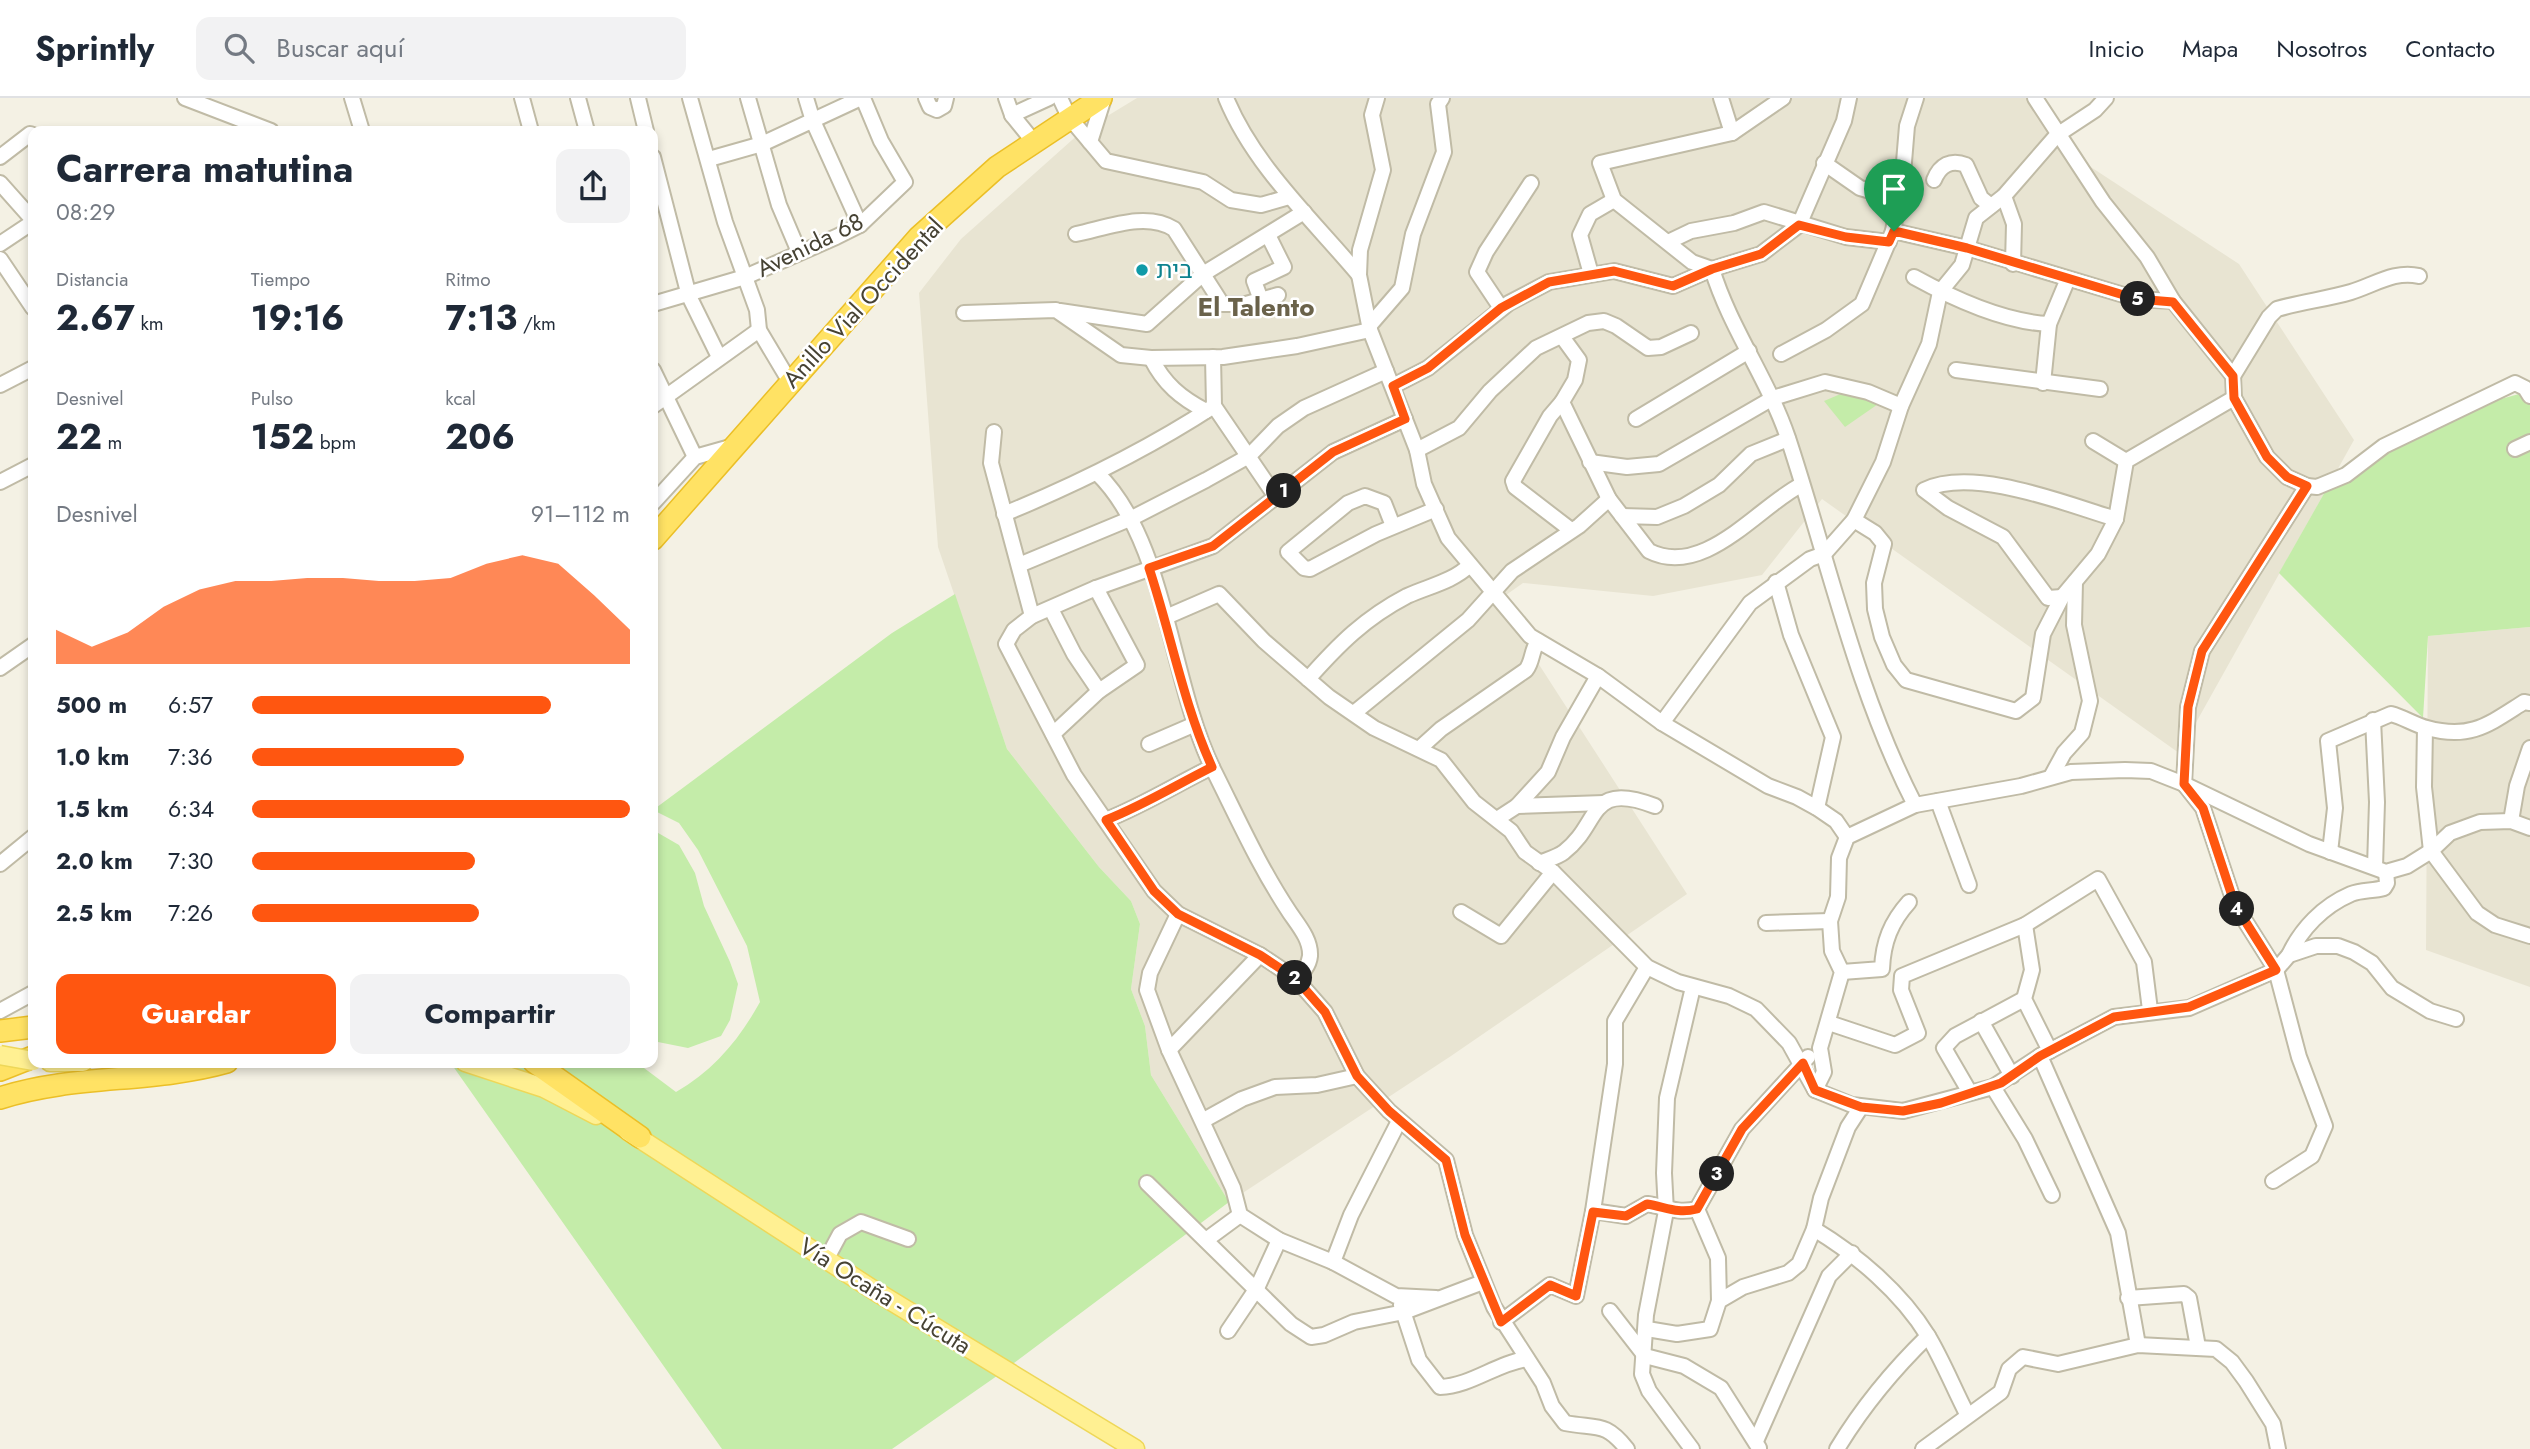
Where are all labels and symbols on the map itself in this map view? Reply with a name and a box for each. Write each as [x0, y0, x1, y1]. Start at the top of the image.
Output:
pin [1864, 159, 1924, 231]
street label: Avenida 68 [750, 204, 869, 286]
street label: Anillo Vial Occidental [774, 210, 951, 396]
place label: בית [1156, 252, 1193, 287]
marker: בית [1134, 262, 1150, 278]
pin: 5 [2120, 282, 2156, 316]
district label: El Talento [1198, 288, 1314, 326]
pin: 1 [1266, 474, 1302, 508]
pin: 4 [2220, 892, 2254, 926]
pin: 2 [1278, 960, 1312, 996]
pin: 3 [1700, 1156, 1734, 1192]
street label: Vía Ocaña - Cúcuta [793, 1229, 978, 1363]

